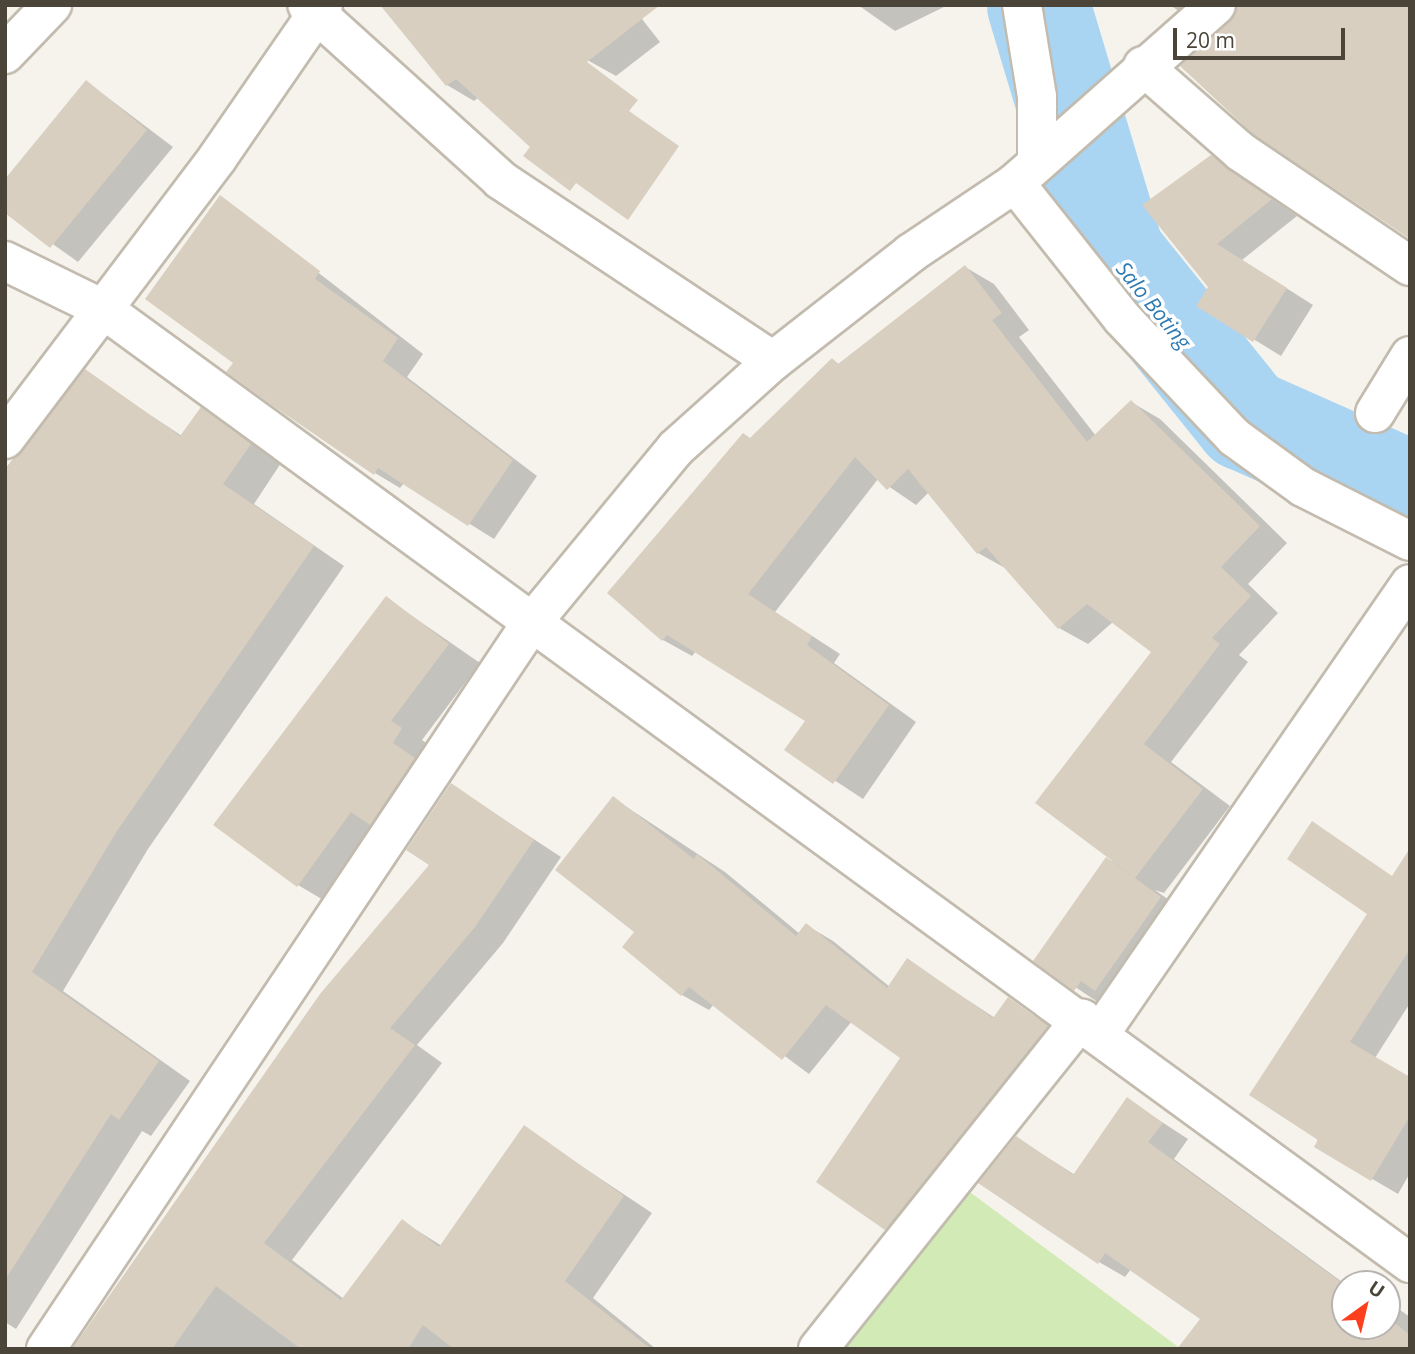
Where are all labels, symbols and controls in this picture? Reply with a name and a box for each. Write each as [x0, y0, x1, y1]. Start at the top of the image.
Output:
scale bar [1177, 14, 1348, 58]
text: 20 m [1186, 26, 1235, 54]
water label: Salo Boting [1111, 256, 1197, 354]
north arrow [1331, 1270, 1401, 1340]
text: U [1363, 1274, 1390, 1304]

